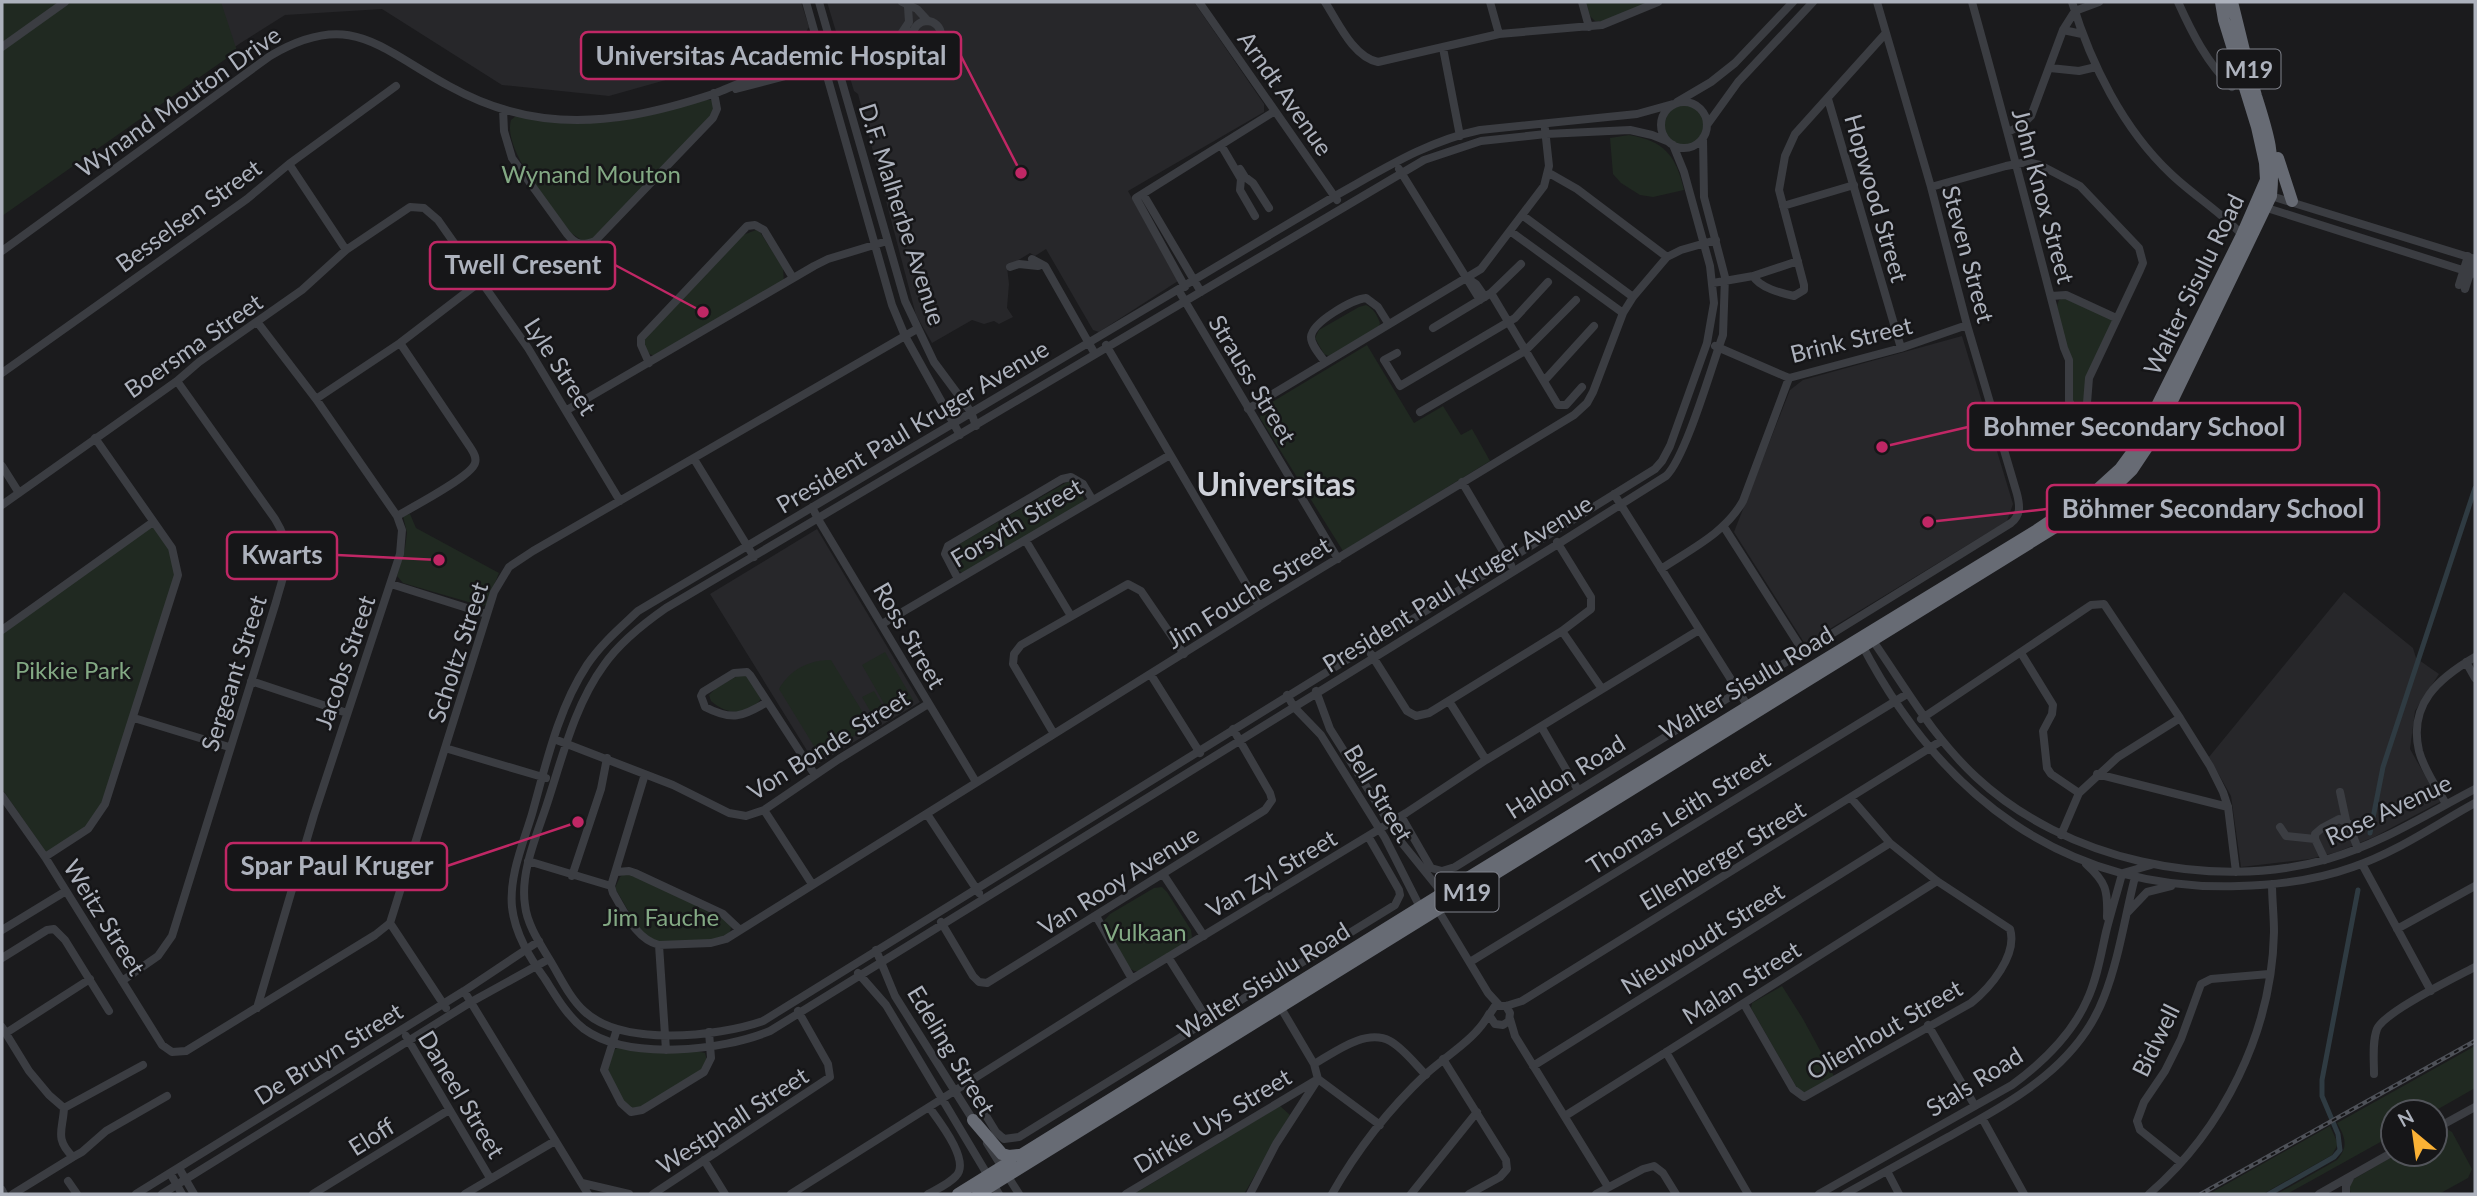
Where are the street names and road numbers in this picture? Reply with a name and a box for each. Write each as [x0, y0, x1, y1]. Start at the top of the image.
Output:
street label: Wynand Mouton Drive [70, 19, 286, 183]
street label: Arndt Avenue [1232, 25, 1340, 161]
road number: M19 [2218, 50, 2280, 88]
street label: D.F. Malherbe Avenue [853, 99, 953, 329]
street label: John Knox Street [2007, 105, 2081, 287]
street label: Hopwood Street [1839, 111, 1915, 286]
street label: Besselsen Street [110, 152, 267, 278]
street label: Steven Street [1937, 182, 2001, 326]
street label: Walter Sisulu Road [2137, 189, 2249, 379]
street label: Boersma Street [118, 287, 268, 403]
street label: Strauss Street [1203, 309, 1303, 449]
street label: Brink Street [1787, 310, 1915, 368]
street label: Lyle Street [519, 312, 603, 420]
street label: President Paul Kruger Avenue [771, 333, 1053, 519]
street label: Forsyth Street [945, 471, 1088, 573]
street label: President Paul Kruger Avenue [1317, 488, 1597, 678]
street label: Jim Fouche Street [1161, 530, 1336, 654]
street label: Ross Street [868, 577, 952, 694]
street label: Scholtz Street [421, 578, 493, 726]
street label: Sergeant Street [194, 591, 272, 755]
street label: Jacobs Street [308, 591, 381, 733]
street label: Walter Sisulu Road [1654, 619, 1838, 745]
street label: Von Bonde Street [742, 682, 915, 805]
street label: Haldon Road [1500, 728, 1630, 824]
street label: Bell Street [1339, 739, 1420, 847]
street label: Thomas Leith Street [1581, 744, 1775, 880]
street label: Rose Avenue [2320, 767, 2456, 851]
street label: Ellenberger Street [1634, 794, 1810, 916]
street label: Van Rooy Avenue [1032, 819, 1204, 941]
street label: Van Zyl Street [1201, 823, 1342, 923]
street label: Weitz Street [58, 854, 152, 980]
road number: M19 [1436, 872, 1498, 912]
street label: Nieuwoudt Street [1615, 876, 1789, 1000]
street label: Walter Sisulu Road [1172, 915, 1354, 1045]
street label: Malan Street [1676, 934, 1806, 1030]
street label: Olienhout Street [1801, 973, 1967, 1085]
street label: Edeling Street [902, 980, 1002, 1120]
street label: De Bruyn Street [248, 996, 408, 1110]
street label: Bidwell [2125, 999, 2185, 1081]
street label: Daneel Street [413, 1025, 512, 1163]
street label: Stals Road [1920, 1040, 2028, 1122]
street label: Westphall Street [651, 1060, 813, 1180]
street label: Dirkie Uys Street [1128, 1061, 1296, 1178]
street label: Eloff [343, 1111, 399, 1161]

